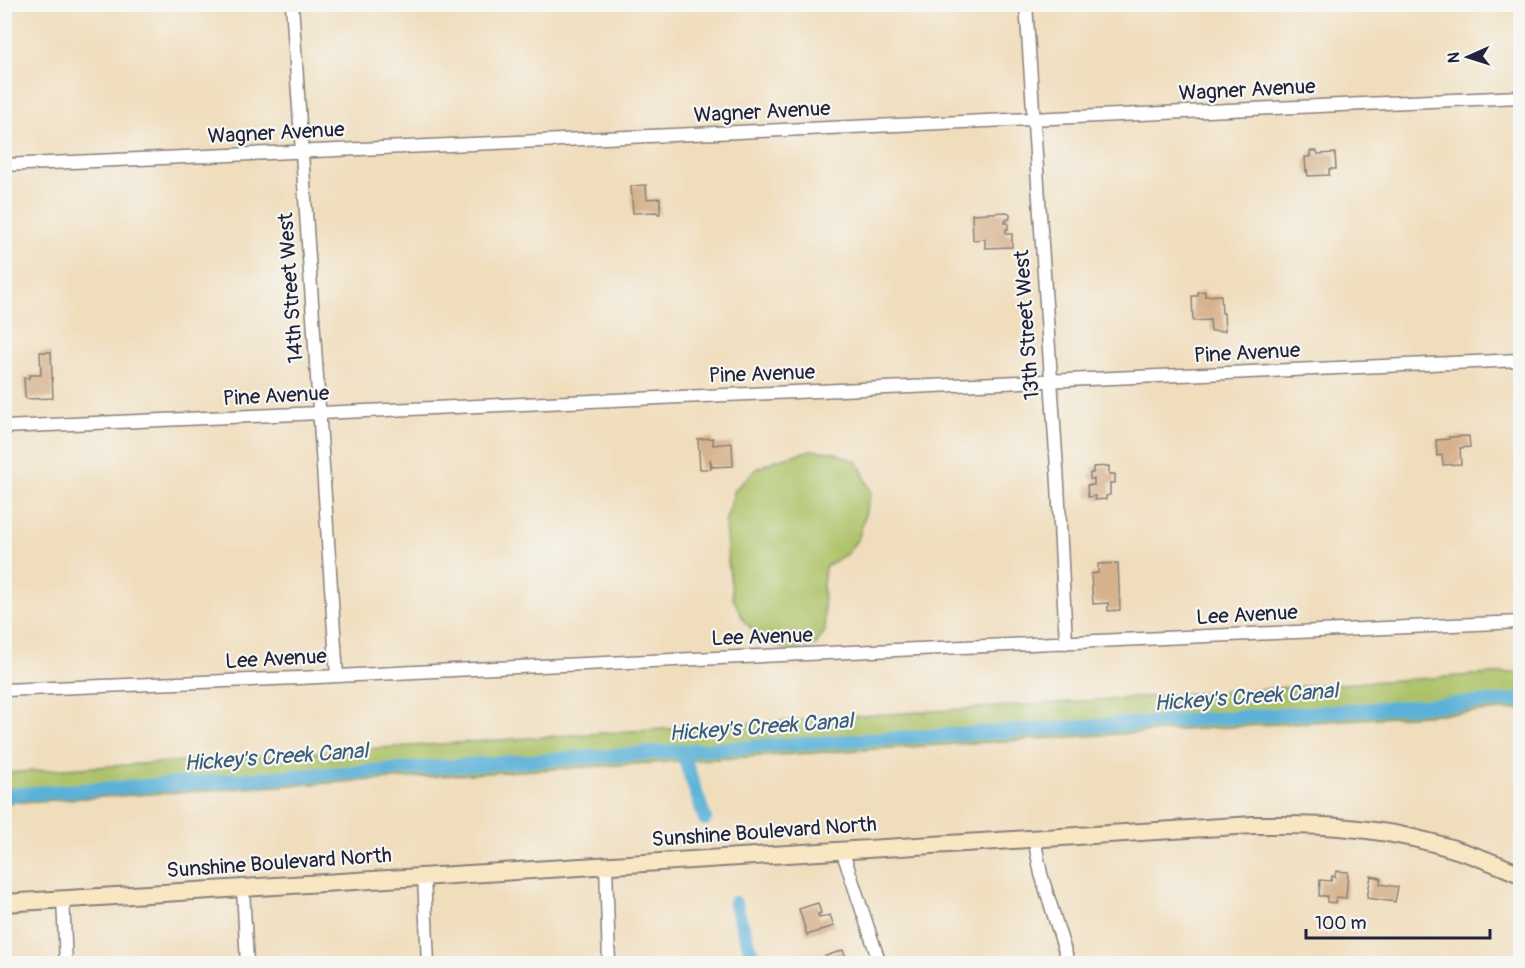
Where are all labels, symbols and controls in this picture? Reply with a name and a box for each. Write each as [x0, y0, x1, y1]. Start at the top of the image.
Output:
north arrow [1438, 27, 1498, 87]
text: N [1444, 52, 1464, 64]
street label: Wagner Avenue [1178, 73, 1317, 107]
street label: Wagner Avenue [693, 95, 832, 129]
street label: Wagner Avenue [207, 116, 346, 150]
street label: 14th Street West [272, 211, 310, 364]
street label: 13th Street West [1008, 248, 1046, 401]
street label: Pine Avenue [1193, 337, 1302, 369]
street label: Pine Avenue [708, 359, 816, 389]
street label: Pine Avenue [222, 380, 331, 412]
street label: Lee Avenue [1196, 599, 1299, 631]
street label: Lee Avenue [711, 622, 814, 652]
street label: Lee Avenue [225, 643, 328, 675]
water label: Hickey's Creek Canal [1153, 676, 1342, 717]
water label: Hickey's Creek Canal [668, 706, 857, 747]
water label: Hickey's Creek Canal [183, 736, 372, 777]
street label: Sunshine Boulevard North [651, 811, 877, 853]
street label: Sunshine Boulevard North [166, 842, 392, 884]
scale bar [1306, 902, 1490, 940]
text: 100 m [1315, 912, 1367, 935]

